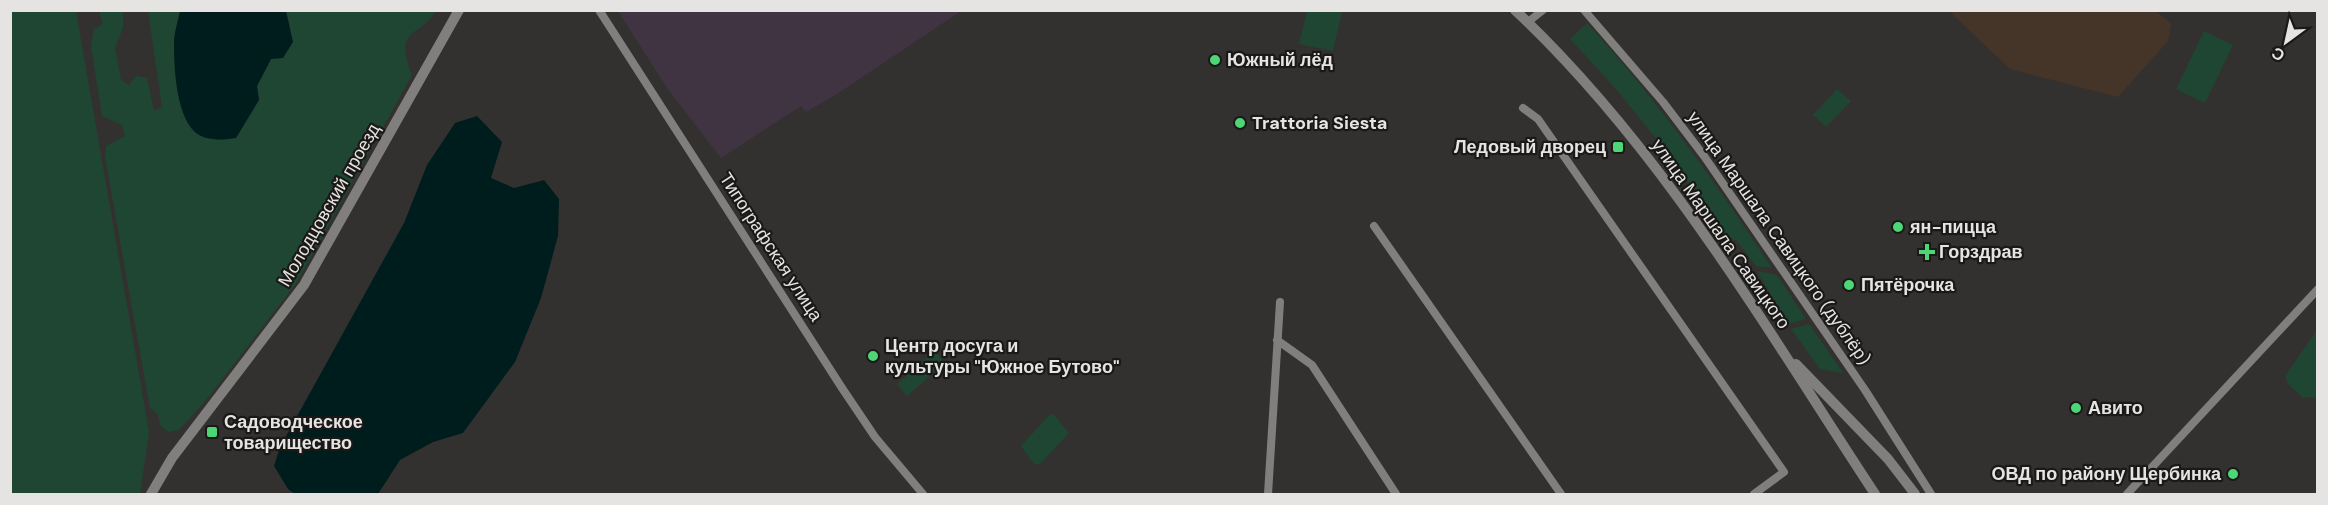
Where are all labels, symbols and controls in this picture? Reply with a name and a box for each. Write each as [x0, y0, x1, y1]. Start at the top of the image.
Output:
north arrow [2256, 12, 2316, 72]
text: С [2267, 42, 2289, 66]
place label: Южный лёд [1227, 48, 1334, 72]
marker: Южный лёд [1208, 53, 1222, 67]
street label: улица Маршала Савицкого (дублёр) [1682, 106, 1876, 370]
place label: Trattoria Siesta [1252, 111, 1387, 135]
marker: Trattoria Siesta [1233, 116, 1247, 130]
street label: Молодцовский проезд [272, 119, 386, 291]
street label: улица Маршала Савицкого [1646, 134, 1796, 334]
place label: Ледовый дворец [1454, 135, 1606, 159]
marker: Ледовый дворец [1611, 140, 1625, 154]
street label: Типографская улица [714, 168, 829, 327]
place label: ян-пицца [1909, 215, 1997, 239]
marker: ян-пицца [1891, 220, 1905, 234]
place label: Горздрав [1939, 240, 2023, 264]
marker: Горздрав [1920, 245, 1934, 259]
place label: Пятёрочка [1861, 273, 1955, 297]
marker: Пятёрочка [1842, 278, 1856, 292]
place label: Центр досуга и культуры "Южное Бутово" [885, 334, 1120, 379]
marker: Центр досуга и культуры "Южное Бутово" [866, 349, 880, 363]
place label: Авито [2088, 396, 2143, 420]
marker: Авито [2069, 401, 2083, 415]
place label: Садоводческое товарищество [224, 410, 363, 455]
marker: Садоводческое товарищество [205, 425, 219, 439]
place label: ОВД по району Щербинка [1991, 462, 2222, 486]
marker: ОВД по району Щербинка [2226, 467, 2240, 481]

